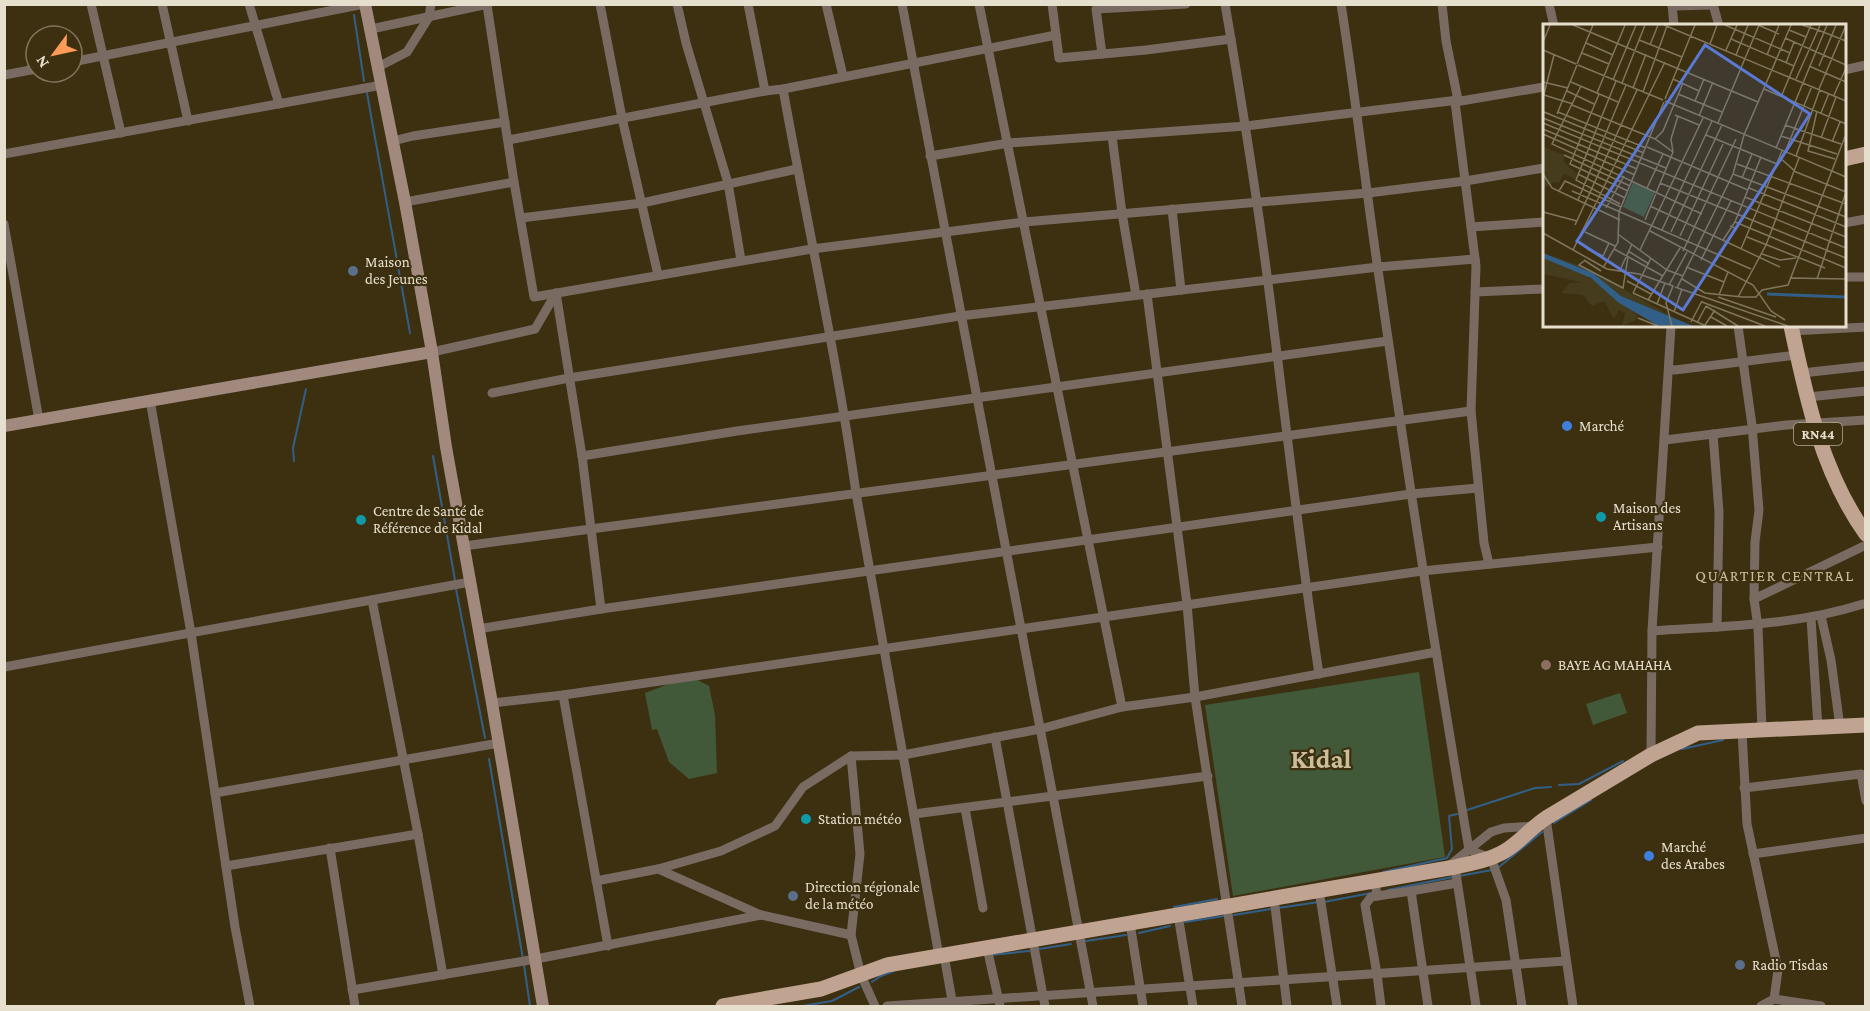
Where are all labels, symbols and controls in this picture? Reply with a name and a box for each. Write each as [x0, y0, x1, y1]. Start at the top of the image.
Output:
north arrow [24, 24, 84, 84]
inset map [1543, 24, 1846, 327]
text: N [32, 53, 52, 71]
place label: Maison des Jeunes [365, 254, 428, 288]
marker: Maison des Jeunes [346, 264, 360, 278]
place label: Marché [1579, 418, 1625, 434]
marker: Marché [1560, 419, 1574, 433]
road number: RN44 [1794, 423, 1842, 445]
place label: Maison des Artisans [1613, 500, 1681, 533]
place label: Centre de Santé de Référence de Kidal [373, 503, 484, 536]
marker: Maison des Artisans [1594, 510, 1608, 524]
marker: Centre de Santé de Référence de Kidal [354, 513, 368, 527]
district label: QUARTIER CENTRAL [1695, 567, 1855, 584]
place label: BAYE AG MAHAHA [1558, 657, 1672, 673]
marker: BAYE AG MAHAHA [1539, 658, 1553, 672]
district label: Kidal [1291, 744, 1352, 774]
place label: Station météo [818, 811, 902, 827]
marker: Station météo [799, 812, 813, 826]
place label: Marché des Arabes [1661, 839, 1725, 872]
marker: Marché des Arabes [1642, 849, 1656, 863]
place label: Direction régionale de la météo [805, 879, 920, 912]
marker: Direction régionale de la météo [786, 889, 800, 903]
place label: Radio Tisdas [1752, 957, 1828, 973]
marker: Radio Tisdas [1733, 958, 1747, 972]

